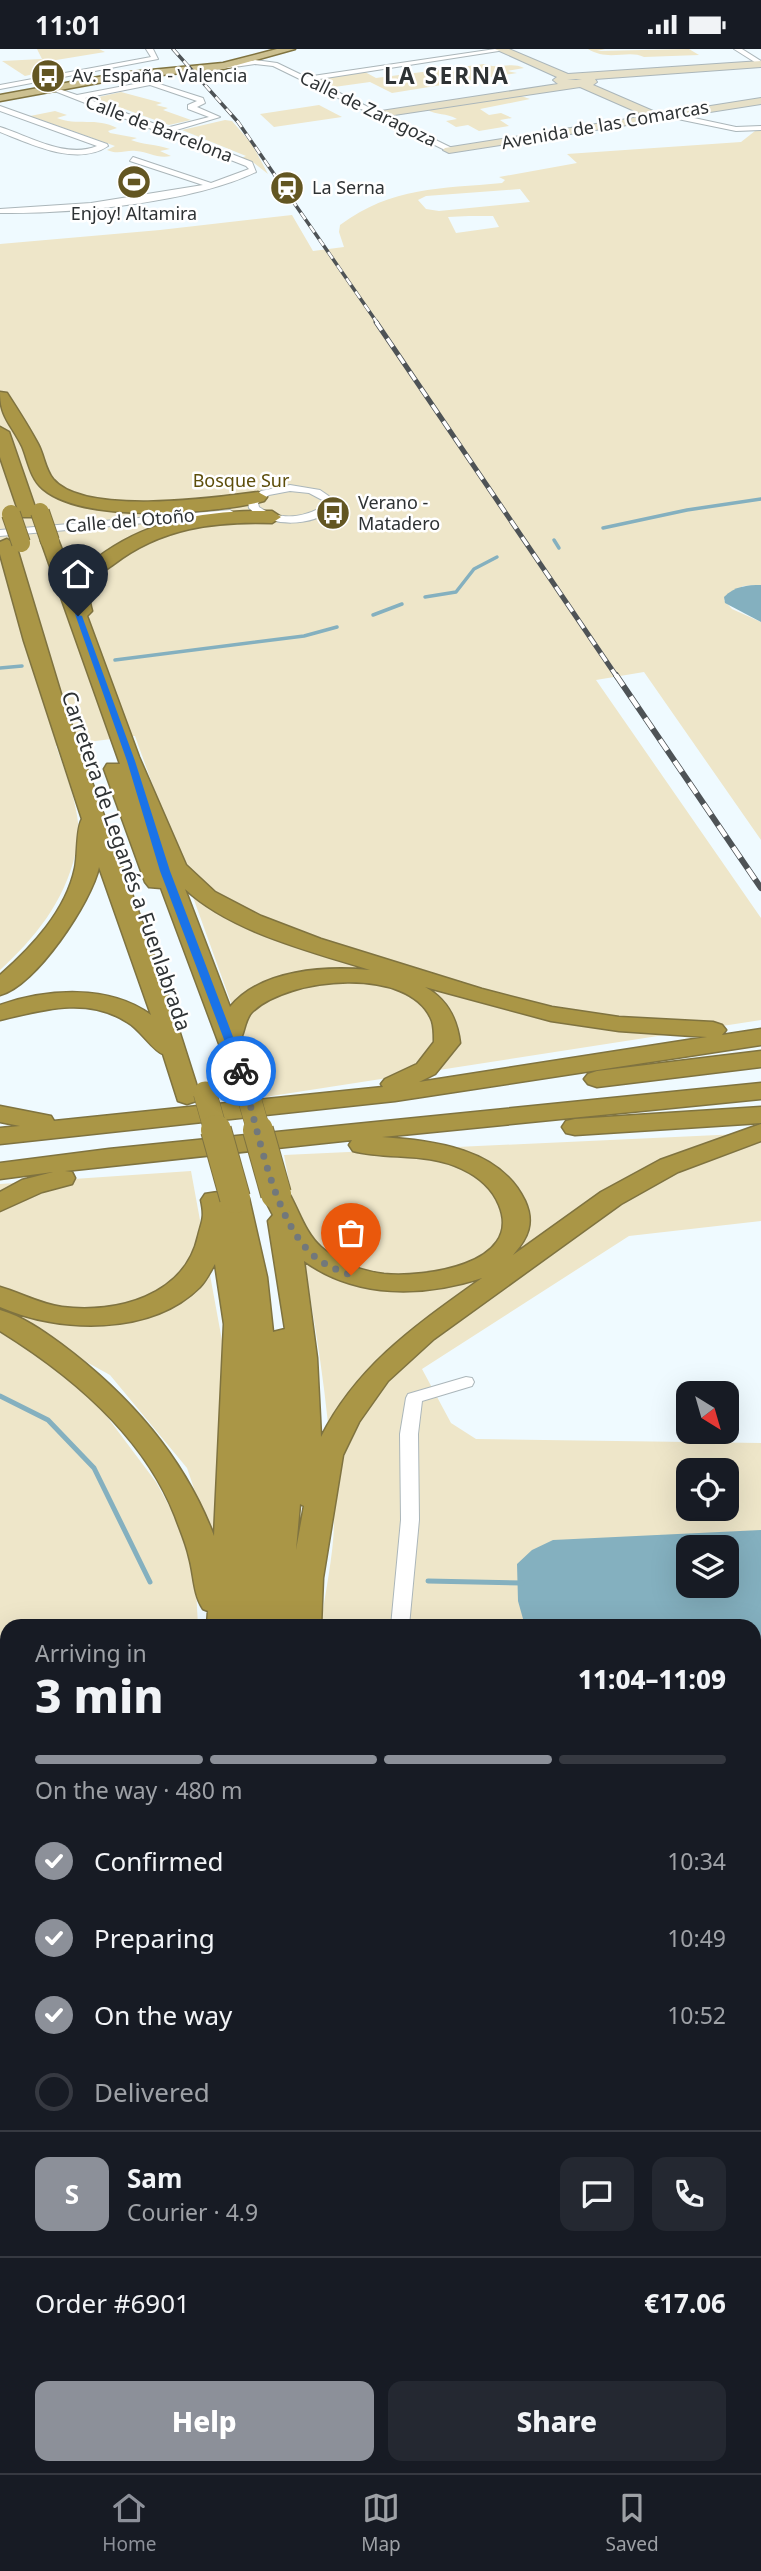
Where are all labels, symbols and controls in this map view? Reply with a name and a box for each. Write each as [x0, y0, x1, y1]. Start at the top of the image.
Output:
text: 11:01 [35, 7, 102, 43]
bus stop icon: Av. España - Valencia [29, 57, 67, 95]
district label: LA SERNA [384, 59, 510, 91]
place label: Av. España - Valencia [72, 63, 247, 87]
street label: Calle de Zaragoza [296, 65, 441, 152]
street label: Calle de Barcelona [82, 89, 236, 167]
street label: Avenida de las Comarcas [499, 94, 710, 154]
sports icon: Enjoy! Altamira [115, 163, 153, 201]
station icon: La Serna [268, 169, 306, 207]
place label: La Serna [312, 175, 385, 199]
place label: Enjoy! Altamira [71, 201, 197, 225]
park label: Bosque Sur [193, 468, 290, 492]
place label: Verano - Matadero [358, 490, 440, 535]
bus stop icon: Verano - Matadero [314, 494, 352, 532]
street label: Calle del Otoño [64, 502, 196, 538]
pin [48, 544, 108, 616]
icon: home [59, 555, 97, 593]
street label: Carretera de Leganés a Fuenlabrada [55, 687, 198, 1034]
courier [206, 1036, 276, 1106]
icon: bike [222, 1052, 260, 1090]
pin [321, 1203, 381, 1275]
icon: bag [332, 1214, 370, 1252]
north arrow [676, 1381, 738, 1444]
map controls [676, 1381, 739, 1598]
button: locate [676, 1458, 739, 1521]
button: layers [676, 1535, 739, 1598]
text: Arriving in [35, 1637, 147, 1669]
text: 11:04–11:09 [578, 1661, 726, 1697]
text: 3 min [35, 1664, 164, 1726]
text: On the way · 480 m [35, 1774, 242, 1806]
icon: check [35, 1842, 73, 1880]
text: Confirmed [94, 1843, 224, 1879]
text: 10:34 [667, 1845, 726, 1877]
icon: check [35, 1919, 73, 1957]
text: Preparing [94, 1920, 215, 1956]
text: 10:49 [667, 1922, 726, 1954]
icon: check [35, 1996, 73, 2034]
text: On the way [94, 1997, 232, 2033]
text: 10:52 [667, 1999, 726, 2031]
text: Delivered [94, 2074, 210, 2110]
button: chat [560, 2157, 634, 2231]
button: phone [652, 2157, 726, 2231]
text: Sam [127, 2160, 182, 2196]
text: S [65, 2176, 79, 2212]
text: Courier · 4.9 [127, 2196, 258, 2228]
text: Order #6901 [35, 2285, 190, 2321]
text: €17.06 [644, 2285, 726, 2321]
button: Help [35, 2381, 374, 2461]
button: Share [388, 2381, 726, 2461]
tab: Home [102, 2489, 156, 2557]
tab: Map [361, 2489, 401, 2557]
tab: Saved [605, 2489, 659, 2557]

